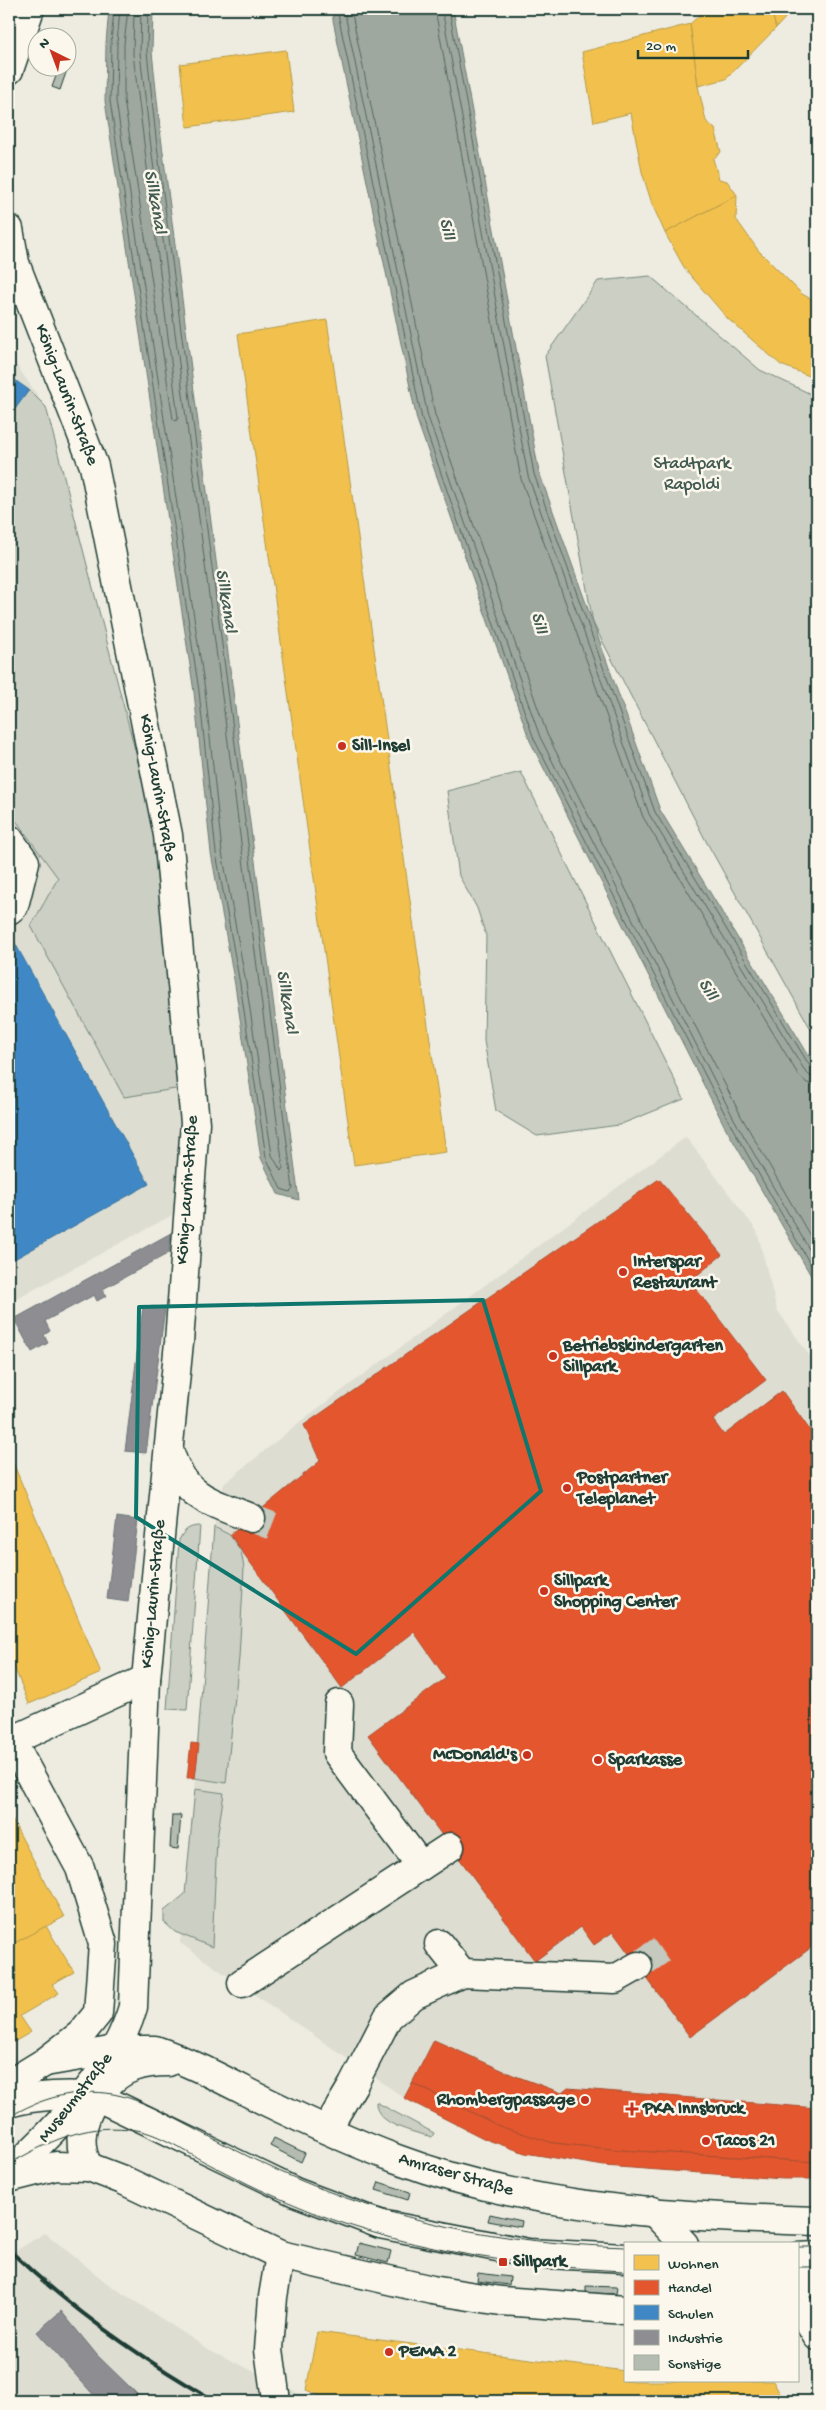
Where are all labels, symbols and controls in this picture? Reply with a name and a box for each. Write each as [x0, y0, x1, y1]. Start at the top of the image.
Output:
north arrow [28, 28, 78, 78]
scale bar [638, 28, 748, 60]
text: N [36, 35, 54, 54]
text: 20 m [646, 38, 676, 56]
water label: Sillkanal [137, 168, 171, 237]
water label: Sill [433, 216, 460, 243]
street label: König-Laurin-Straße [29, 321, 103, 469]
park label: Stadtpark Rapoldi [654, 454, 732, 496]
water label: Sillkanal [209, 568, 242, 636]
water label: Sill [524, 610, 552, 638]
street label: König-Laurin-Straße [134, 713, 180, 864]
place label: Sill-Insel [352, 736, 411, 757]
marker: Sill-Insel [336, 740, 348, 752]
water label: Sillkanal [270, 969, 303, 1037]
water label: Sill [692, 975, 723, 1007]
street label: König-Laurin-Straße [172, 1114, 204, 1265]
place label: Interspar Restaurant [632, 1252, 718, 1294]
marker: Interspar Restaurant [617, 1266, 629, 1278]
place label: Betriebskindergarten Sillpark [562, 1336, 723, 1378]
marker: Betriebskindergarten Sillpark [547, 1350, 559, 1362]
place label: Postpartner Teleplanet [575, 1468, 670, 1510]
marker: Postpartner Teleplanet [561, 1482, 573, 1494]
street label: König-Laurin-Straße [137, 1518, 171, 1669]
place label: Sillpark Shopping Center [554, 1571, 679, 1613]
marker: Sillpark Shopping Center [538, 1585, 550, 1597]
place label: McDonald's [433, 1745, 518, 1766]
marker: McDonald's [521, 1749, 533, 1761]
place label: Sparkasse [608, 1750, 683, 1771]
marker: Sparkasse [592, 1754, 604, 1766]
street label: Museumstraße [34, 2048, 118, 2147]
place label: Rhombergpassage [436, 2090, 576, 2111]
marker: Rhombergpassage [579, 2094, 591, 2106]
place label: PKA Innsbruck [642, 2099, 746, 2120]
marker: PKA Innsbruck [625, 2102, 639, 2116]
place label: Tacos 21 [714, 2131, 775, 2152]
marker: Tacos 21 [700, 2135, 712, 2147]
street label: Amraser Straße [396, 2149, 517, 2202]
legend [624, 2242, 798, 2382]
place label: Sillpark [513, 2252, 568, 2273]
marker: Sillpark [497, 2256, 509, 2268]
text: Wohnen [668, 2256, 719, 2274]
text: Handel [668, 2280, 712, 2298]
text: Schulen [668, 2306, 713, 2324]
text: Industrie [668, 2330, 723, 2348]
place label: PEMA 2 [398, 2342, 457, 2363]
marker: PEMA 2 [383, 2346, 395, 2358]
text: Sonstige [668, 2356, 721, 2374]

